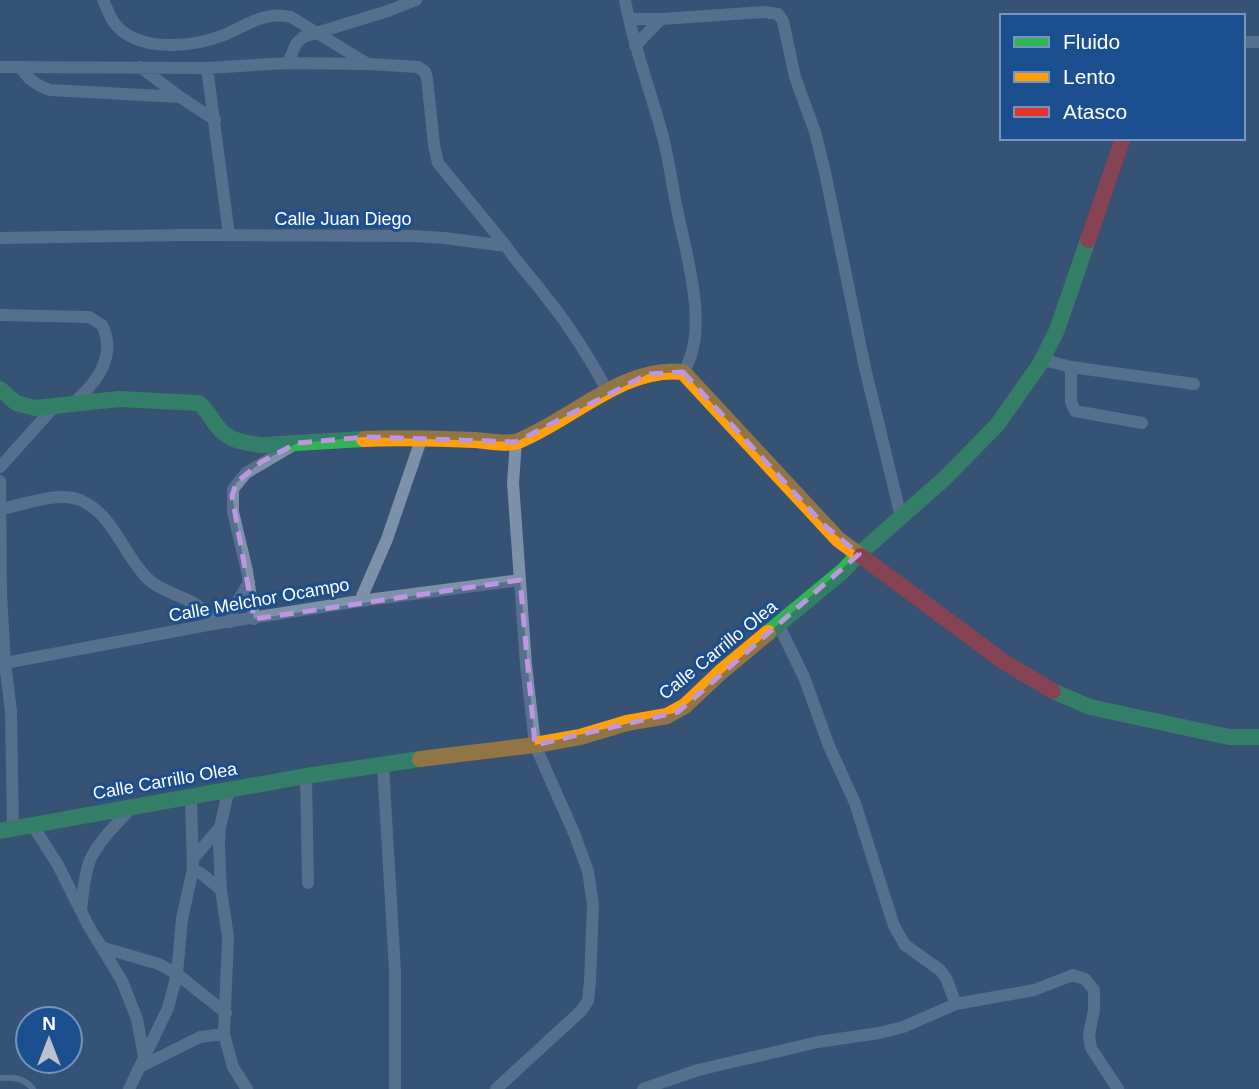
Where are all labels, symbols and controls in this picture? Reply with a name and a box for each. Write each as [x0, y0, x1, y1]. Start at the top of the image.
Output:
legend [1000, 14, 1245, 140]
text: Fluido [1063, 30, 1120, 53]
text: Lento [1063, 65, 1116, 88]
text: Atasco [1063, 100, 1127, 123]
street label: Calle Juan Diego [274, 209, 412, 229]
street label: Calle Melchor Ocampo [167, 574, 351, 626]
street label: Calle Carrillo Olea [655, 596, 782, 704]
street label: Calle Carrillo Olea [91, 758, 240, 804]
north arrow [14, 1005, 84, 1075]
text: N [42, 1013, 56, 1034]

